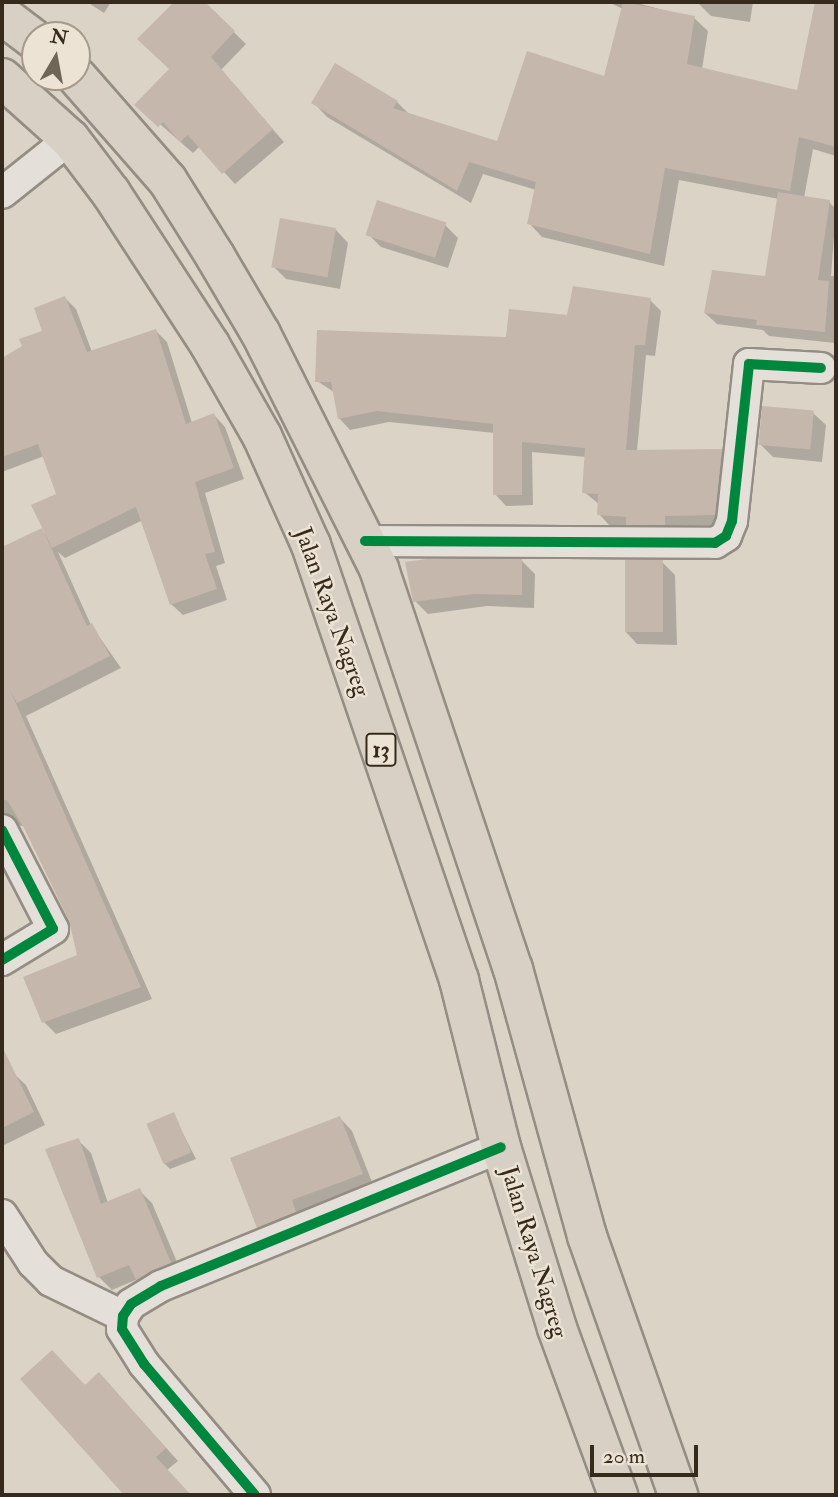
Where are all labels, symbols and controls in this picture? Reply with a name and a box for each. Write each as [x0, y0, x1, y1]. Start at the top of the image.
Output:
north arrow [21, 21, 91, 91]
text: N [49, 24, 70, 51]
street label: Jalan Raya Nagreg [288, 523, 376, 701]
road number: 13 [365, 730, 397, 770]
street label: Jalan Raya Nagreg [494, 1163, 574, 1341]
scale bar [593, 1430, 702, 1474]
text: 20 m [603, 1443, 645, 1470]

